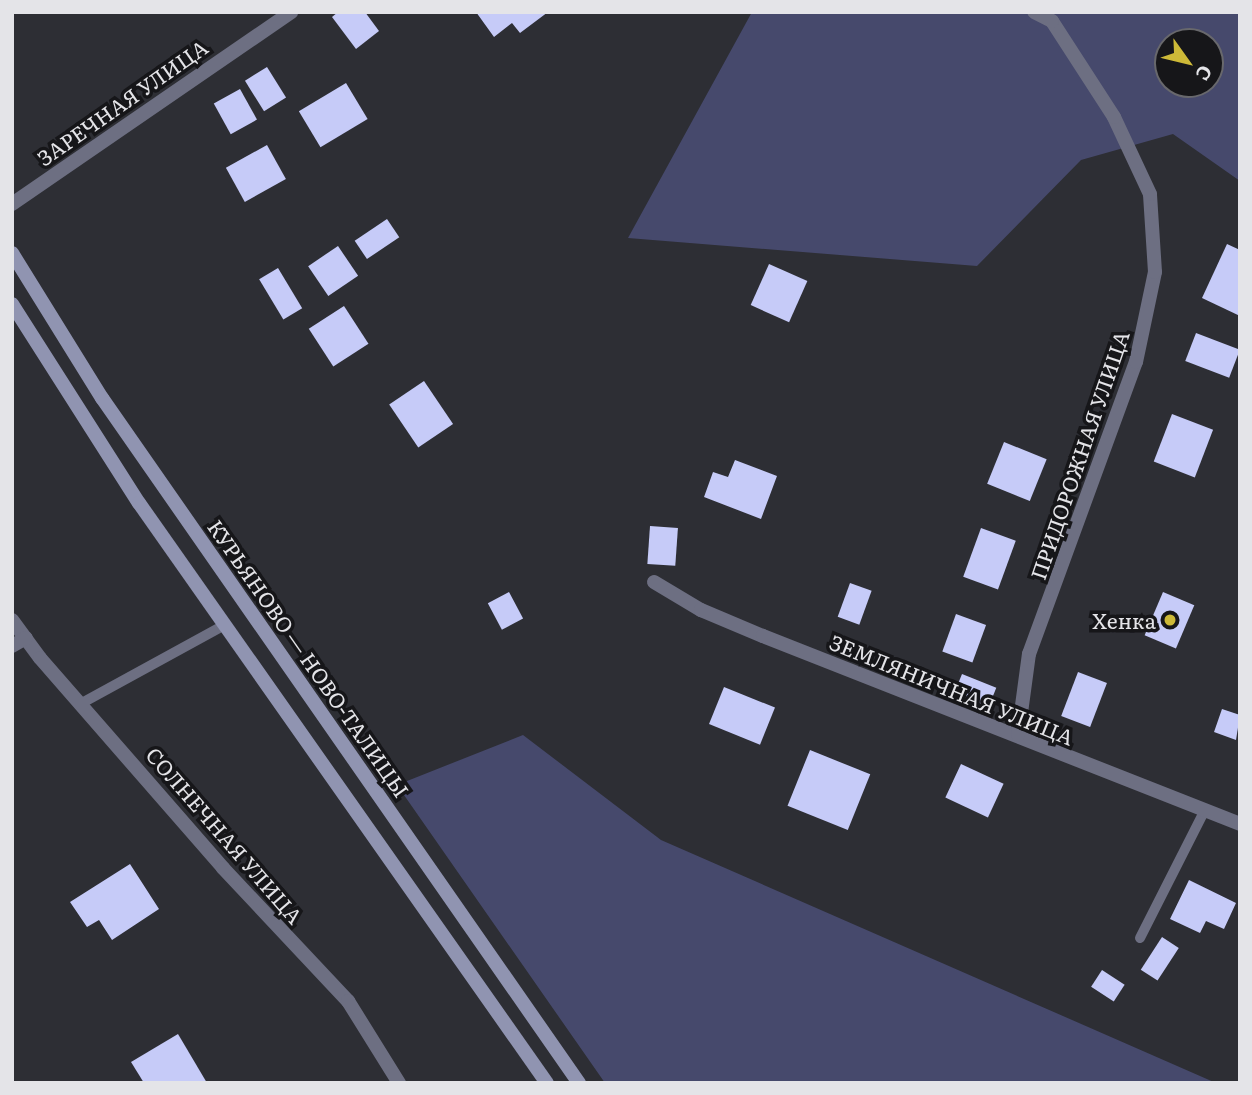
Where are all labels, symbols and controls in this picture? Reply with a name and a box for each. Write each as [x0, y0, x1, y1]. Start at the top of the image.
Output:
north arrow [1154, 28, 1224, 98]
street label: ЗАРЕЧНАЯ УЛИЦА [32, 34, 212, 170]
text: С [1189, 60, 1220, 87]
street label: ПРИДОРОЖНАЯ УЛИЦА [1025, 327, 1133, 583]
street label: КУРЬЯНОВО — НОВО-ТАЛИЦЫ [203, 514, 415, 802]
place label: Хенка [1092, 607, 1156, 633]
marker: Хенка [1162, 612, 1178, 628]
street label: ЗЕМЛЯНИЧНАЯ УЛИЦА [826, 628, 1078, 750]
street label: СОЛНЕЧНАЯ УЛИЦА [142, 742, 308, 928]

